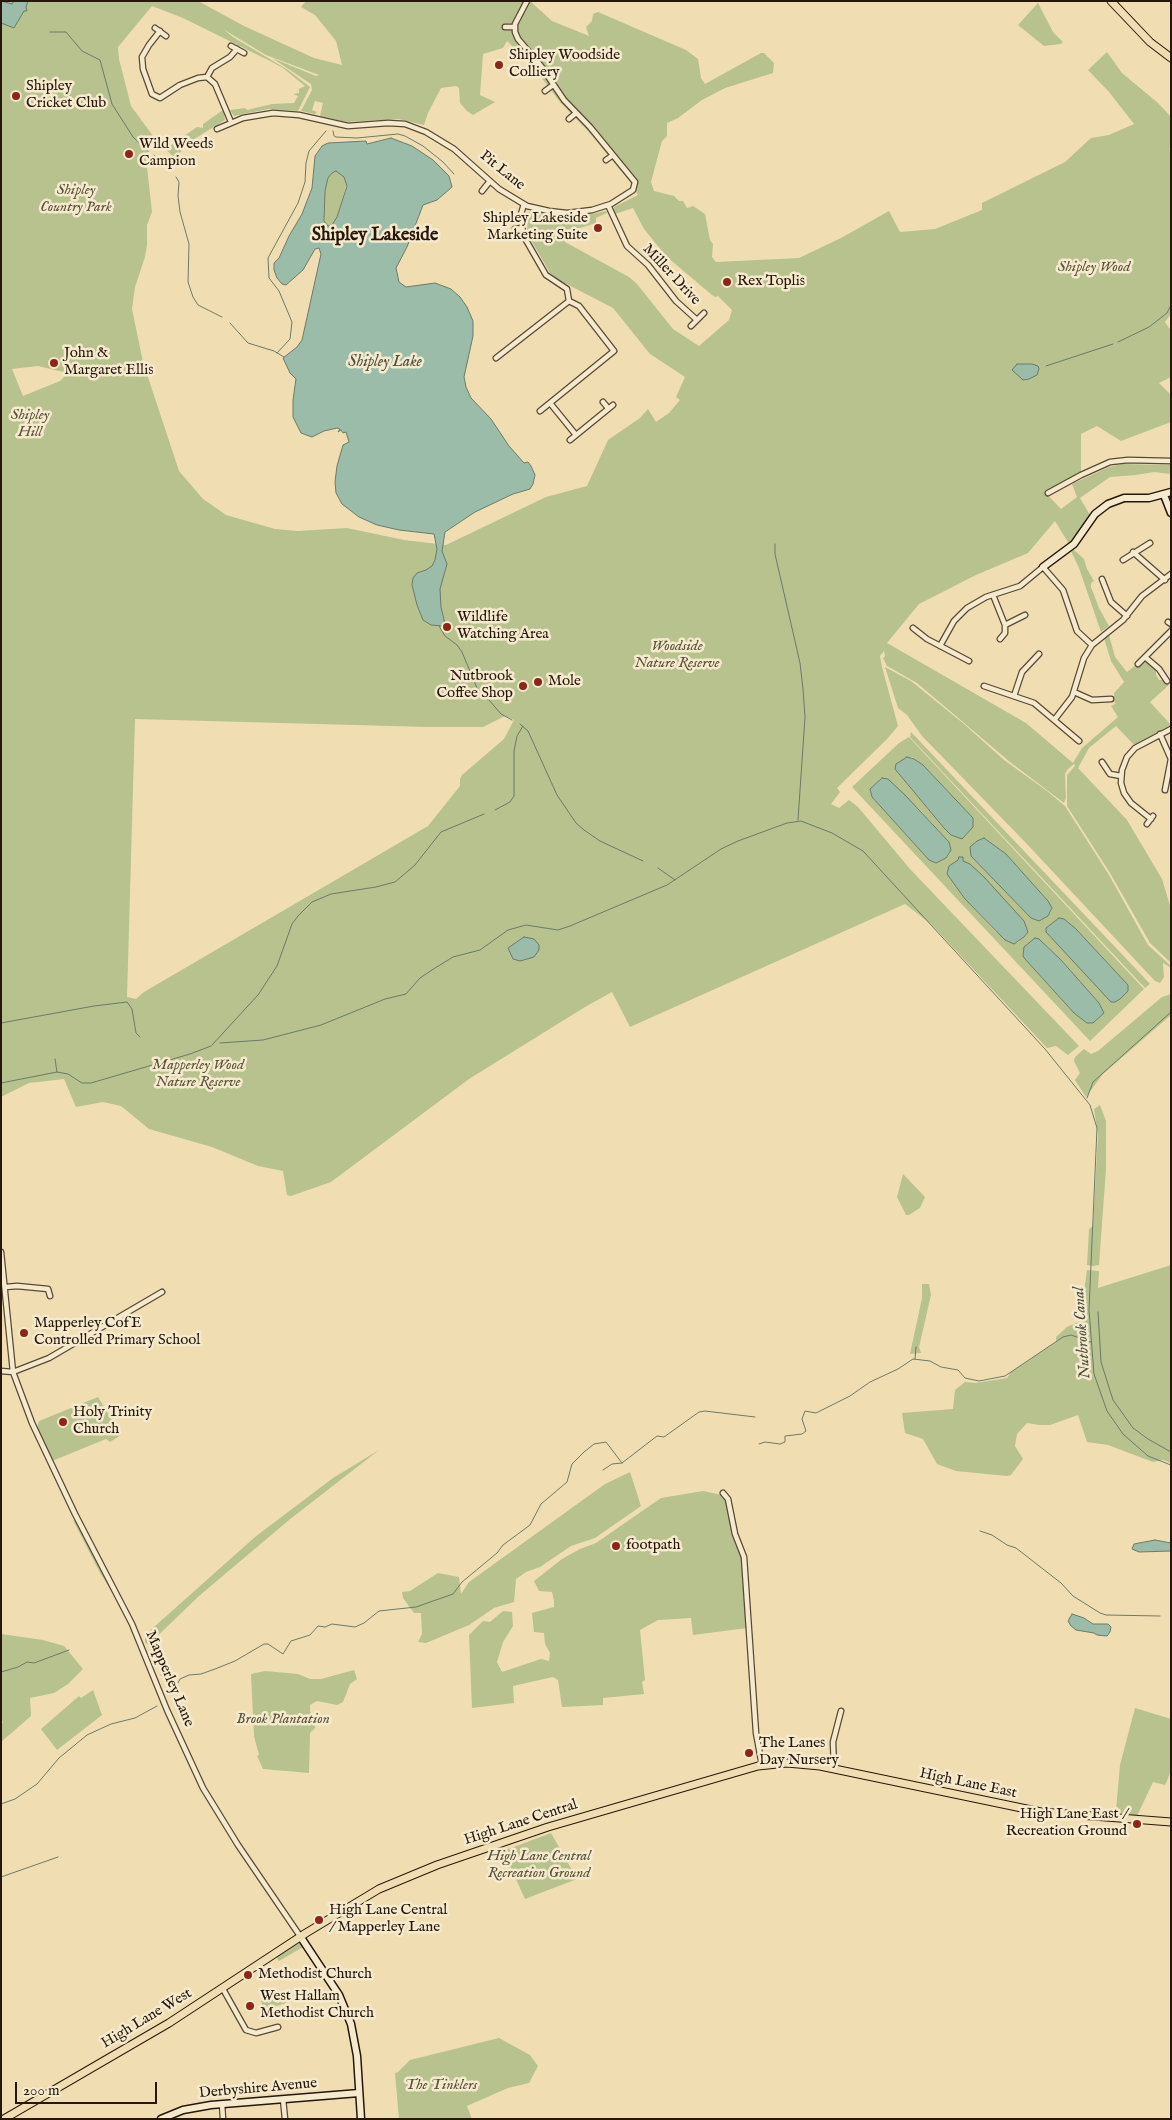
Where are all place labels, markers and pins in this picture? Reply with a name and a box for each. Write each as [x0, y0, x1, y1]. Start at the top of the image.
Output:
place label: Shipley Woodside Colliery [509, 47, 620, 82]
marker: Shipley Woodside Colliery [493, 59, 505, 71]
place label: Shipley Cricket Club [26, 78, 106, 113]
marker: Shipley Cricket Club [10, 90, 22, 102]
place label: Wild Weeds Campion [139, 136, 213, 171]
marker: Wild Weeds Campion [123, 148, 135, 160]
place label: Shipley Lakeside Marketing Suite [483, 210, 588, 245]
marker: Shipley Lakeside Marketing Suite [592, 222, 604, 234]
place label: Rex Toplis [737, 273, 805, 291]
marker: Rex Toplis [721, 276, 733, 288]
place label: John & Margaret Ellis [64, 345, 153, 380]
marker: John & Margaret Ellis [48, 357, 60, 369]
place label: Wildlife Watching Area [457, 609, 549, 644]
marker: Wildlife Watching Area [441, 621, 453, 633]
place label: Nutbrook Coffee Shop [436, 668, 513, 703]
place label: Mole [548, 673, 581, 691]
marker: Mole [532, 676, 544, 688]
marker: Nutbrook Coffee Shop [517, 680, 529, 692]
place label: Mapperley CofE Controlled Primary School [34, 1315, 200, 1350]
marker: Mapperley CofE Controlled Primary School [18, 1327, 30, 1339]
place label: Holy Trinity Church [73, 1404, 152, 1439]
marker: Holy Trinity Church [57, 1416, 69, 1428]
place label: footpath [626, 1537, 680, 1555]
marker: footpath [610, 1540, 622, 1552]
place label: The Lanes Day Nursery [759, 1735, 839, 1770]
marker: The Lanes Day Nursery [743, 1747, 755, 1759]
place label: High Lane East / Recreation Ground [1006, 1806, 1127, 1841]
marker: High Lane East / Recreation Ground [1131, 1818, 1143, 1830]
place label: High Lane Central / Mapperley Lane [329, 1902, 447, 1937]
marker: High Lane Central / Mapperley Lane [313, 1914, 325, 1926]
place label: Methodist Church [258, 1966, 372, 1984]
marker: Methodist Church [242, 1969, 254, 1981]
place label: West Hallam Methodist Church [260, 1988, 374, 2023]
marker: West Hallam Methodist Church [244, 2000, 256, 2012]

